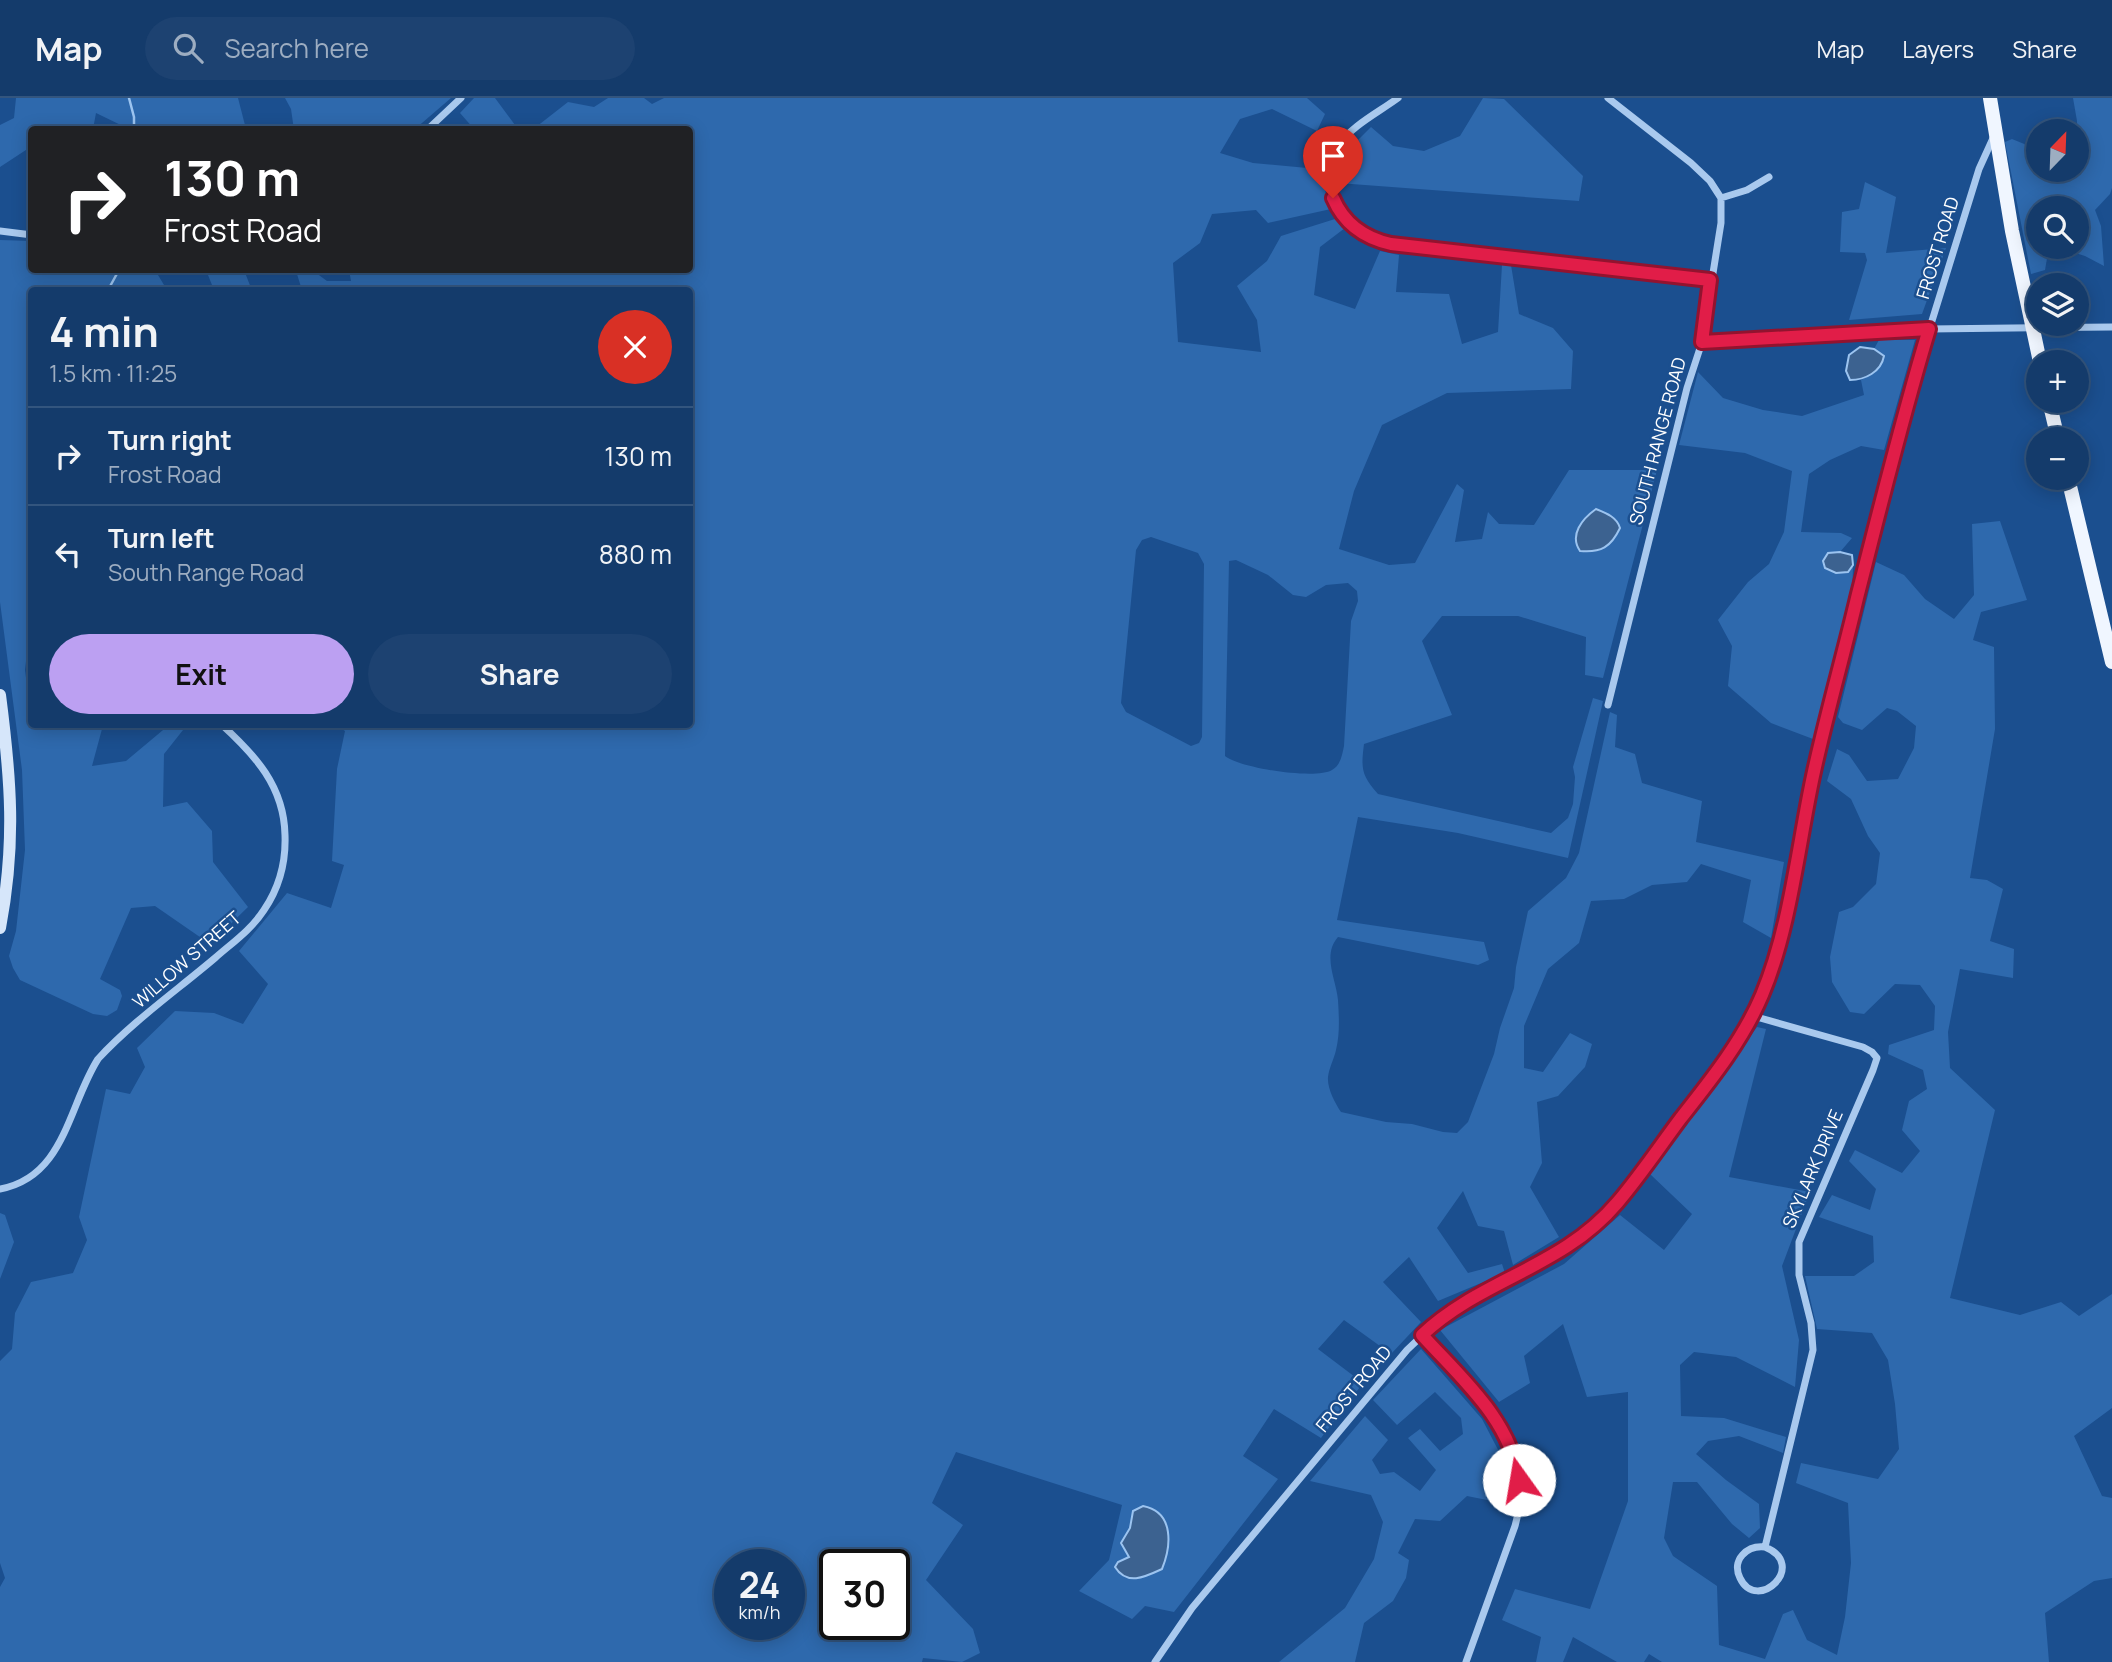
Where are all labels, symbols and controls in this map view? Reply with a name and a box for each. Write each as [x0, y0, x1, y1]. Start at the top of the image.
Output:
search box [145, 17, 635, 80]
text: Map [35, 26, 103, 71]
icon: search [169, 29, 207, 67]
text: Search here [225, 30, 369, 66]
text: Map [1817, 32, 1864, 65]
text: Layers [1902, 32, 1974, 65]
text: Share [2012, 32, 2077, 65]
north arrow [2026, 119, 2090, 182]
map controls [2026, 119, 2089, 490]
pin [1303, 126, 1363, 198]
icon: arrive [1314, 137, 1352, 175]
text: 130 m [164, 144, 300, 211]
icon: right [49, 154, 140, 245]
street label: FROST ROAD [1910, 194, 1964, 302]
button: search [2026, 196, 2089, 259]
text: Frost Road [164, 208, 322, 252]
button: layers [2026, 273, 2089, 336]
text: 4 min [49, 302, 159, 360]
button: close [598, 310, 672, 384]
button: + [2026, 350, 2089, 413]
street label: SOUTH RANGE ROAD [1623, 354, 1691, 527]
text: 1.5 km · 11:25 [49, 357, 177, 389]
text: Turn right [108, 422, 232, 458]
button: − [2026, 427, 2089, 490]
icon: right [49, 437, 87, 475]
text: 130 m [604, 438, 672, 474]
text: Frost Road [108, 458, 222, 490]
text: Turn left [108, 520, 215, 556]
icon: left [49, 535, 87, 573]
text: 880 m [599, 536, 672, 572]
text: South Range Road [108, 556, 304, 588]
button: Exit [49, 634, 354, 714]
button: Share [368, 634, 672, 714]
street label: WILLOW STREET [127, 905, 246, 1013]
street label: SKYLARK DRIVE [1776, 1106, 1848, 1231]
street label: FROST ROAD [1310, 1340, 1396, 1437]
position arrow [1482, 1443, 1556, 1517]
speed limit sign: 30 [819, 1549, 910, 1640]
text: 24 [739, 1561, 780, 1609]
text: km/h [739, 1600, 780, 1624]

